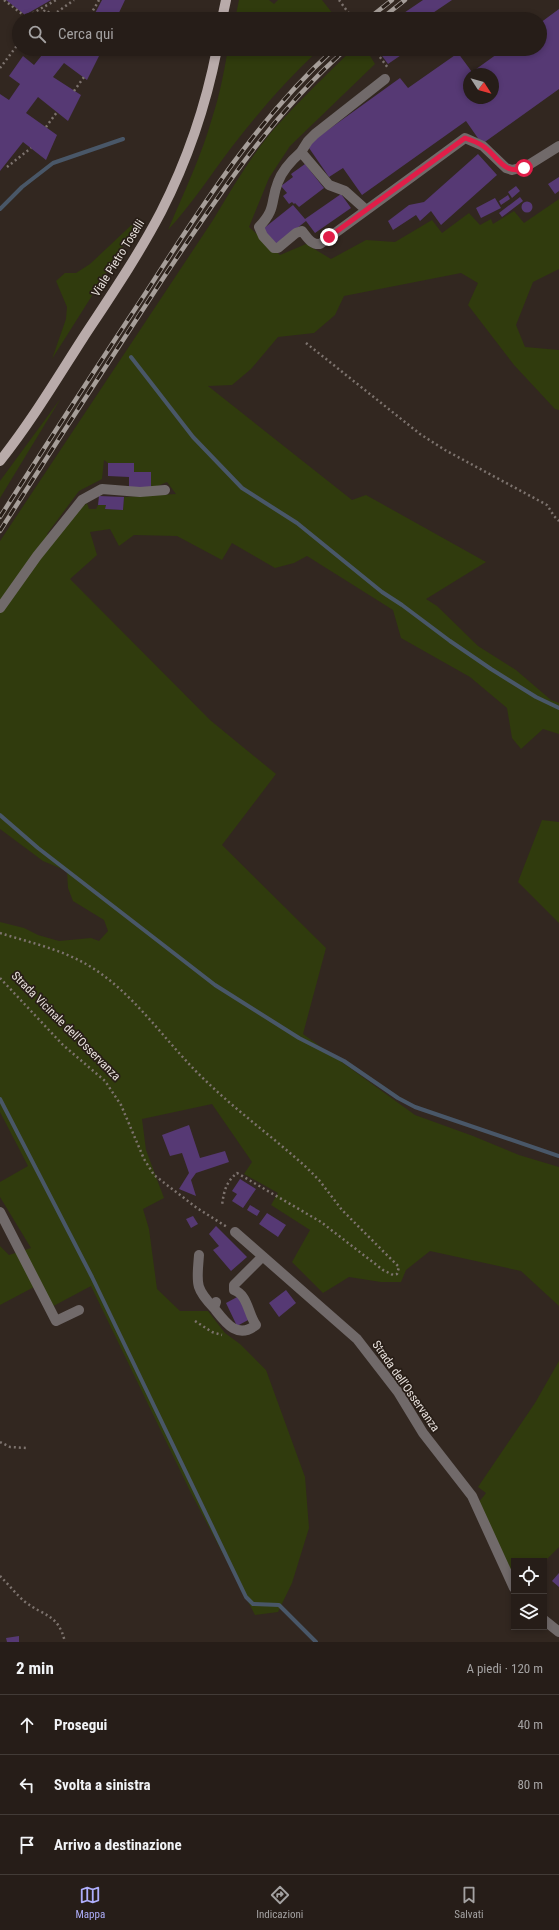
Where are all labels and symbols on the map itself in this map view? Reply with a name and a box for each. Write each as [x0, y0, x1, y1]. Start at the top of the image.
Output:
north arrow [463, 68, 499, 104]
route start [515, 159, 533, 177]
street label: Viale Pietro Toselli [89, 217, 147, 299]
route end [320, 228, 338, 246]
street label: Strada Vicinale dell'Osservanza [9, 969, 124, 1084]
street label: Strada dell'Osservanza [369, 1338, 443, 1434]

